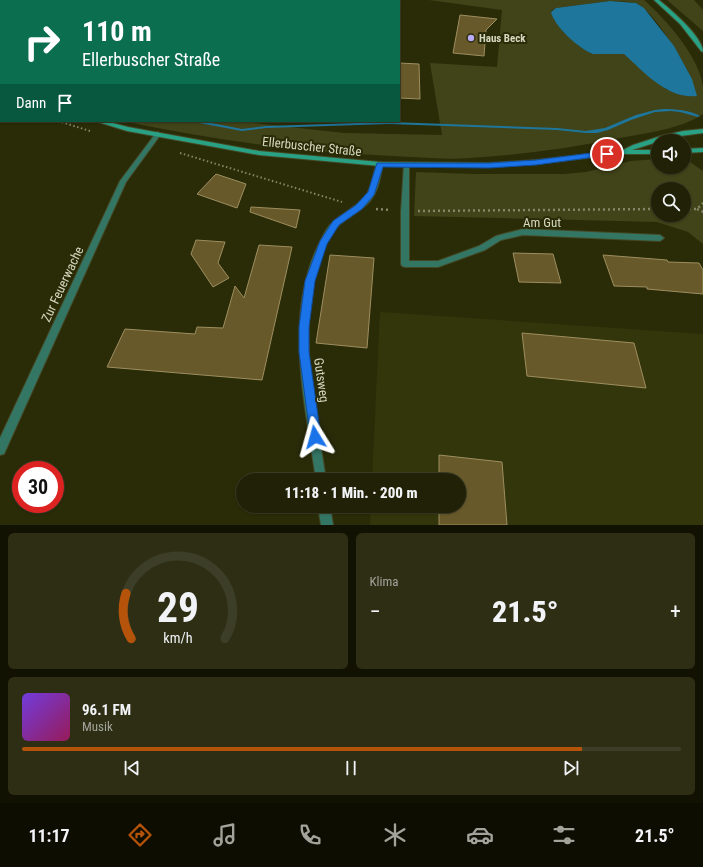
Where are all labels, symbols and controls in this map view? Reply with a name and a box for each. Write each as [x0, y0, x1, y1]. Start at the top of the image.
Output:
text: 110 m [82, 15, 152, 48]
icon: right [16, 16, 68, 68]
place label: Haus Beck [479, 32, 526, 45]
marker: Haus Beck [466, 33, 476, 43]
text: Ellerbuscher Straße [82, 49, 220, 70]
icon: arrive [54, 92, 76, 114]
text: Dann [16, 94, 46, 112]
street label: Ellerbuscher Straße [262, 134, 362, 159]
map controls [651, 134, 691, 222]
button: sound [651, 134, 691, 174]
pin [590, 137, 624, 171]
icon: arrive [596, 143, 618, 165]
button: search [651, 182, 691, 222]
street label: Am Gut [523, 215, 561, 230]
street label: Zur Feuerwache [38, 244, 86, 324]
street label: Gutsweg [311, 357, 332, 403]
position arrow [294, 416, 336, 458]
speed limit sign: 30 [12, 461, 64, 513]
text: 11:18 · 1 Min. · 200 m [285, 484, 417, 502]
text: Klima [370, 574, 399, 589]
text: 29 [157, 583, 199, 632]
text: 21.5° [492, 594, 559, 629]
text: − [370, 599, 381, 624]
text: + [670, 599, 681, 624]
text: km/h [163, 630, 192, 646]
text: 96.1 FM [82, 701, 131, 719]
text: Musik [82, 719, 113, 734]
icon: previous [121, 757, 143, 779]
icon: pause [340, 757, 362, 779]
icon: next [560, 757, 582, 779]
icon: directions [126, 821, 154, 849]
icon: music [211, 821, 239, 849]
icon: phone [296, 821, 324, 849]
icon: climate [381, 821, 409, 849]
icon: car [466, 821, 494, 849]
icon: filters [550, 821, 578, 849]
text: 11:17 [28, 825, 70, 846]
text: 21.5° [635, 825, 675, 846]

